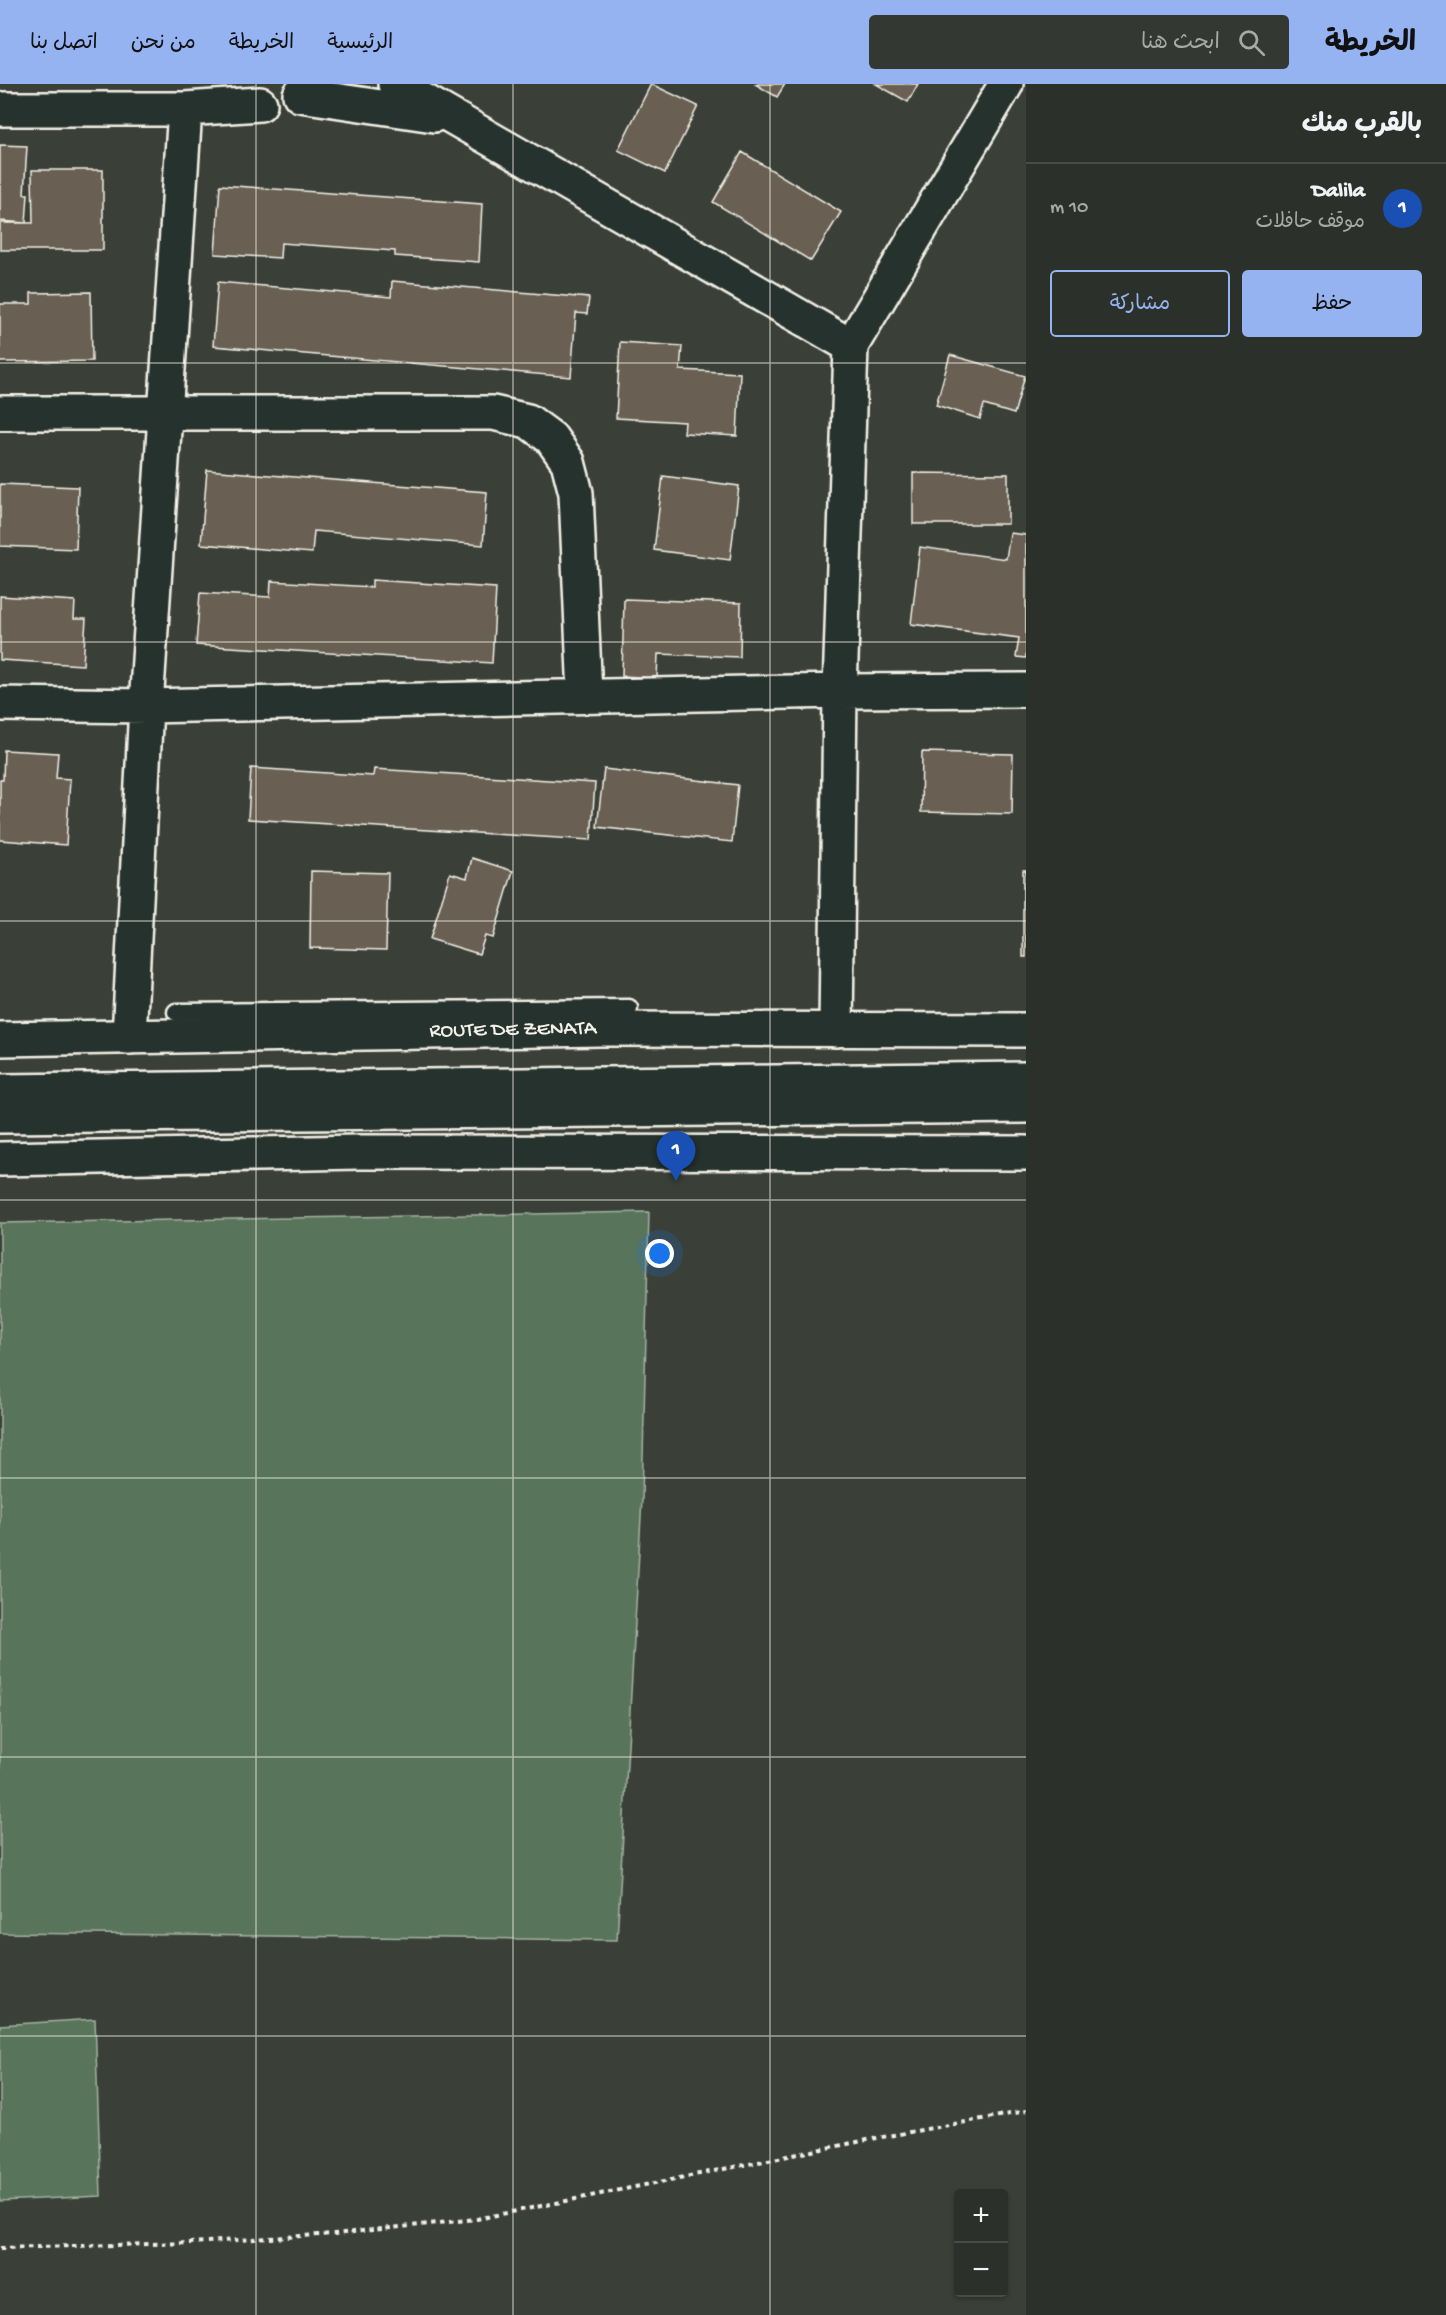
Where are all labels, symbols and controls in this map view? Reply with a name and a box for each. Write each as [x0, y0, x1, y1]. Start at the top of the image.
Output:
search box [869, 15, 1289, 69]
icon: search [1235, 26, 1268, 59]
text: الخريطة [1325, 28, 1416, 61]
text: ابحث هنا [1141, 31, 1220, 57]
text: اتصل بنا [30, 32, 98, 57]
text: من نحن [131, 32, 196, 57]
text: الخريطة [229, 32, 294, 57]
text: الرئيسية [327, 32, 393, 57]
text: بالقرب منك [1302, 111, 1422, 142]
text: Dalila [1312, 179, 1365, 205]
text: 10 m [1050, 197, 1088, 220]
text: 1 [1398, 197, 1407, 220]
text: موقف حافلات [1256, 212, 1365, 235]
button: مشاركة [1050, 270, 1230, 337]
button: حفظ [1242, 270, 1422, 337]
street label: ROUTE DE ZENATA [429, 1017, 598, 1044]
pin: 1 [656, 1132, 696, 1181]
your location [645, 1239, 674, 1268]
map controls [954, 2189, 1008, 2297]
button: + [954, 2189, 1008, 2243]
button: − [954, 2243, 1008, 2297]

